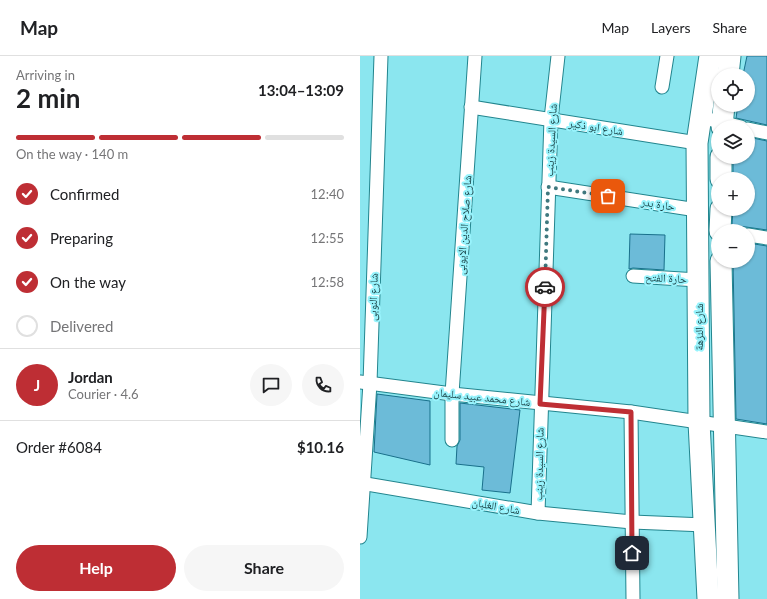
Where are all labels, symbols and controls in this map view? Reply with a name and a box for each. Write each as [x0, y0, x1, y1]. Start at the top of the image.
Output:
text: Map [20, 16, 58, 39]
text: Map [601, 19, 629, 36]
text: Layers [651, 19, 691, 36]
text: Share [713, 19, 747, 36]
text: Arriving in [16, 67, 75, 83]
map controls [711, 68, 755, 268]
button: locate [711, 68, 755, 112]
text: 13:04–13:09 [258, 81, 344, 99]
text: 2 min [16, 82, 80, 114]
street label: شارع السيدة زينب [542, 103, 560, 177]
street label: شارع ابو ذكير [567, 116, 624, 138]
button: layers [711, 120, 755, 164]
text: On the way · 140 m [16, 146, 128, 162]
button: + [711, 172, 755, 216]
street label: شارع صلاح الدين الايوبى [454, 175, 474, 275]
pin [591, 179, 625, 213]
icon: check [16, 183, 38, 205]
text: Confirmed [50, 185, 119, 203]
icon: bag [597, 185, 619, 207]
text: 12:40 [311, 186, 344, 202]
street label: حارة بدر [639, 194, 676, 213]
button: − [711, 224, 755, 268]
icon: check [16, 227, 38, 249]
text: Preparing [50, 229, 113, 247]
text: 12:55 [311, 230, 344, 246]
courier [525, 267, 565, 307]
street label: حارة الفتح [645, 270, 687, 286]
icon: check [16, 271, 38, 293]
text: On the way [50, 273, 126, 291]
street label: شارع النوبى [365, 273, 381, 321]
text: 12:58 [311, 274, 344, 290]
icon: car [534, 276, 556, 298]
street label: شارع النزهة [692, 304, 706, 350]
text: Delivered [50, 317, 113, 335]
button: chat [250, 364, 292, 406]
button: phone [302, 364, 344, 406]
text: Jordan [68, 368, 113, 386]
text: J [34, 376, 40, 394]
street label: شارع محمد عبيد سليمان [433, 385, 531, 409]
text: Courier · 4.6 [68, 386, 139, 402]
street label: شارع السيدة زينب [531, 428, 547, 500]
text: Order #6084 [16, 438, 102, 456]
text: $10.16 [297, 438, 344, 456]
street label: شارع الغلبان [471, 495, 521, 517]
pin [615, 536, 649, 570]
icon: home [621, 542, 643, 564]
button: Help [16, 545, 176, 591]
button: Share [184, 545, 344, 591]

